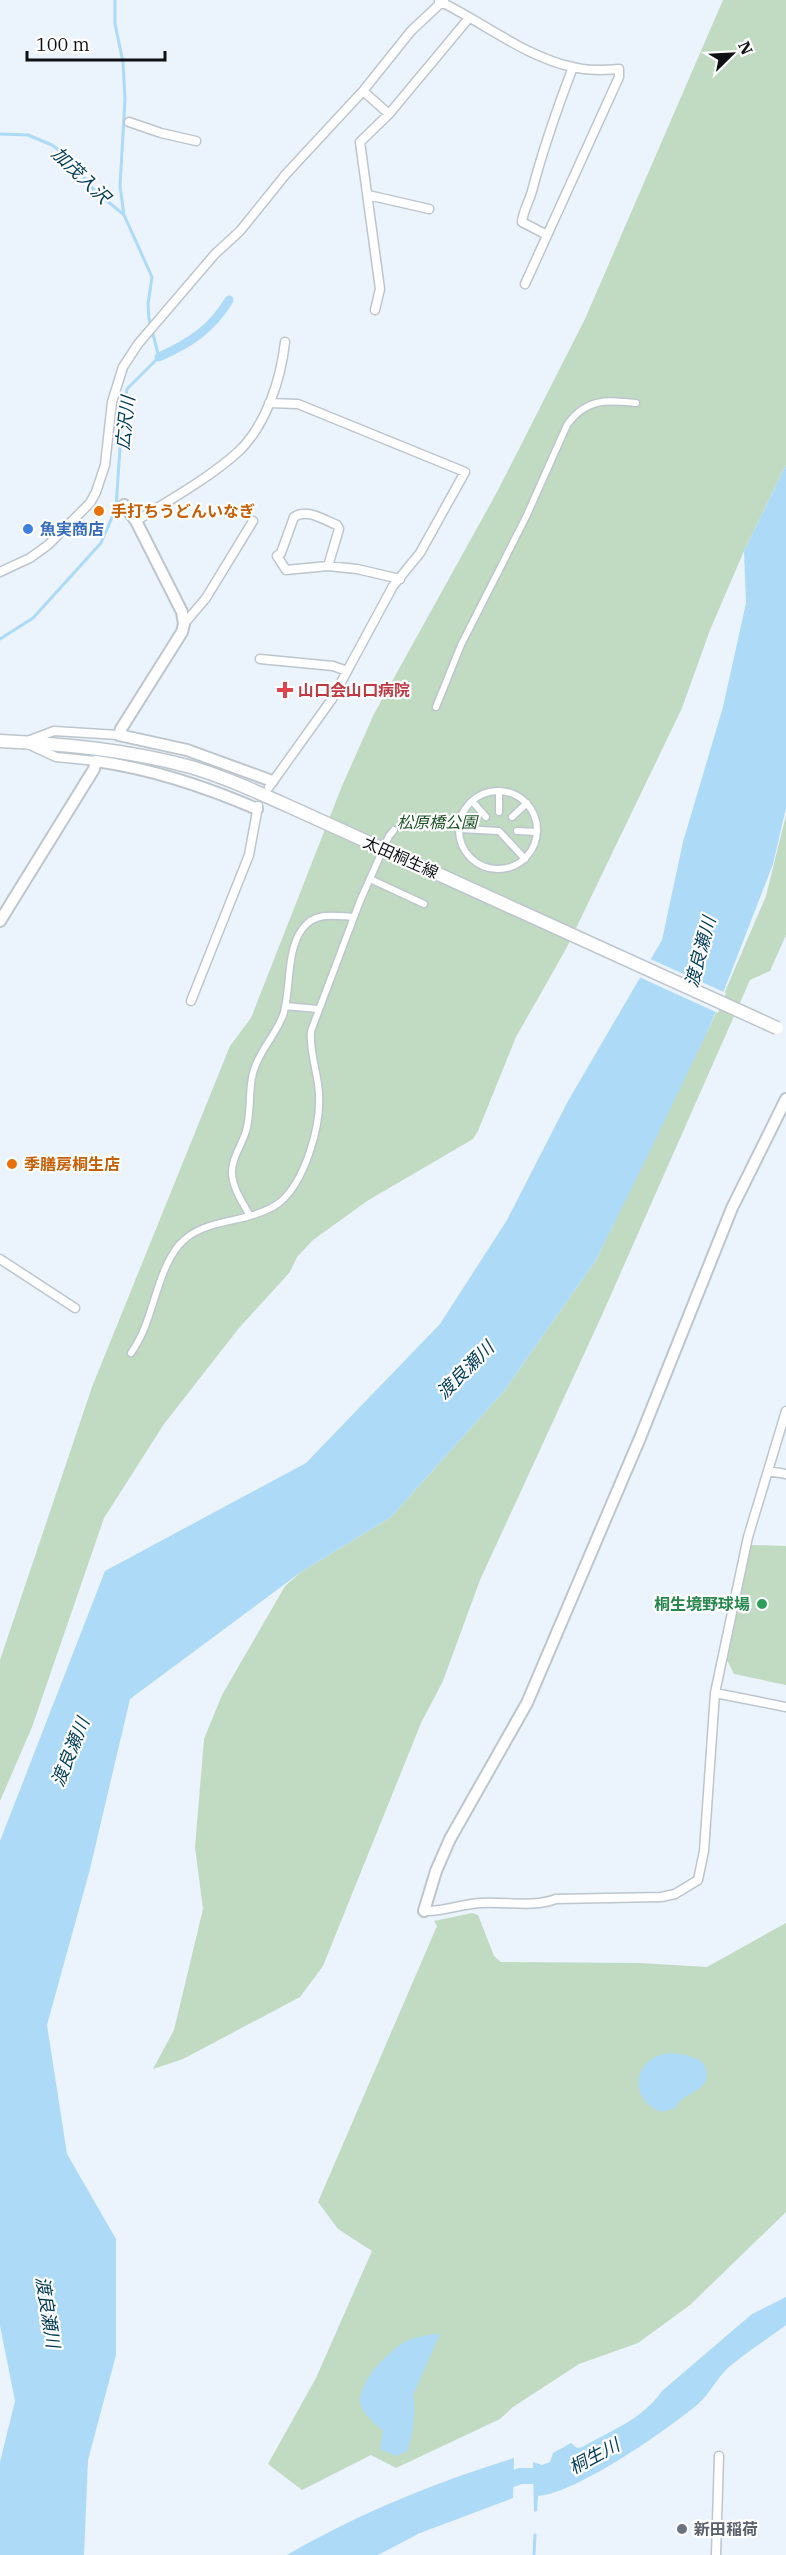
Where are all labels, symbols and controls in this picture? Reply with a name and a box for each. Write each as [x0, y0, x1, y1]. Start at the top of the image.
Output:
scale bar [27, 24, 165, 62]
north arrow [702, 24, 762, 84]
text: 100 m [36, 33, 90, 56]
text: N [734, 38, 757, 58]
water label: 加茂入沢 [47, 142, 116, 210]
water label: 広沢川 [111, 393, 139, 451]
place label: 手打ちうどんいなぎ [111, 501, 255, 521]
marker: 手打ちうどんいなぎ [92, 504, 106, 518]
place label: 魚実商店 [40, 519, 104, 539]
marker: 魚実商店 [21, 522, 35, 536]
place label: 山口会山口病院 [298, 680, 410, 700]
marker: 山口会山口病院 [276, 681, 294, 699]
park label: 松原橋公園 [397, 812, 479, 832]
street label: 太田桐生線 [360, 832, 442, 882]
water label: 渡良瀬川 [680, 912, 721, 990]
place label: 季膳房桐生店 [24, 1154, 120, 1174]
marker: 季膳房桐生店 [5, 1157, 19, 1171]
water label: 渡良瀬川 [431, 1335, 500, 1404]
place label: 桐生境野球場 [654, 1594, 750, 1614]
marker: 桐生境野球場 [755, 1597, 769, 1611]
water label: 渡良瀬川 [46, 1712, 95, 1790]
water label: 渡良瀬川 [31, 2275, 65, 2351]
water label: 桐生川 [565, 2432, 625, 2479]
place label: 新田稲荷 [694, 2519, 758, 2539]
marker: 新田稲荷 [675, 2522, 689, 2536]

